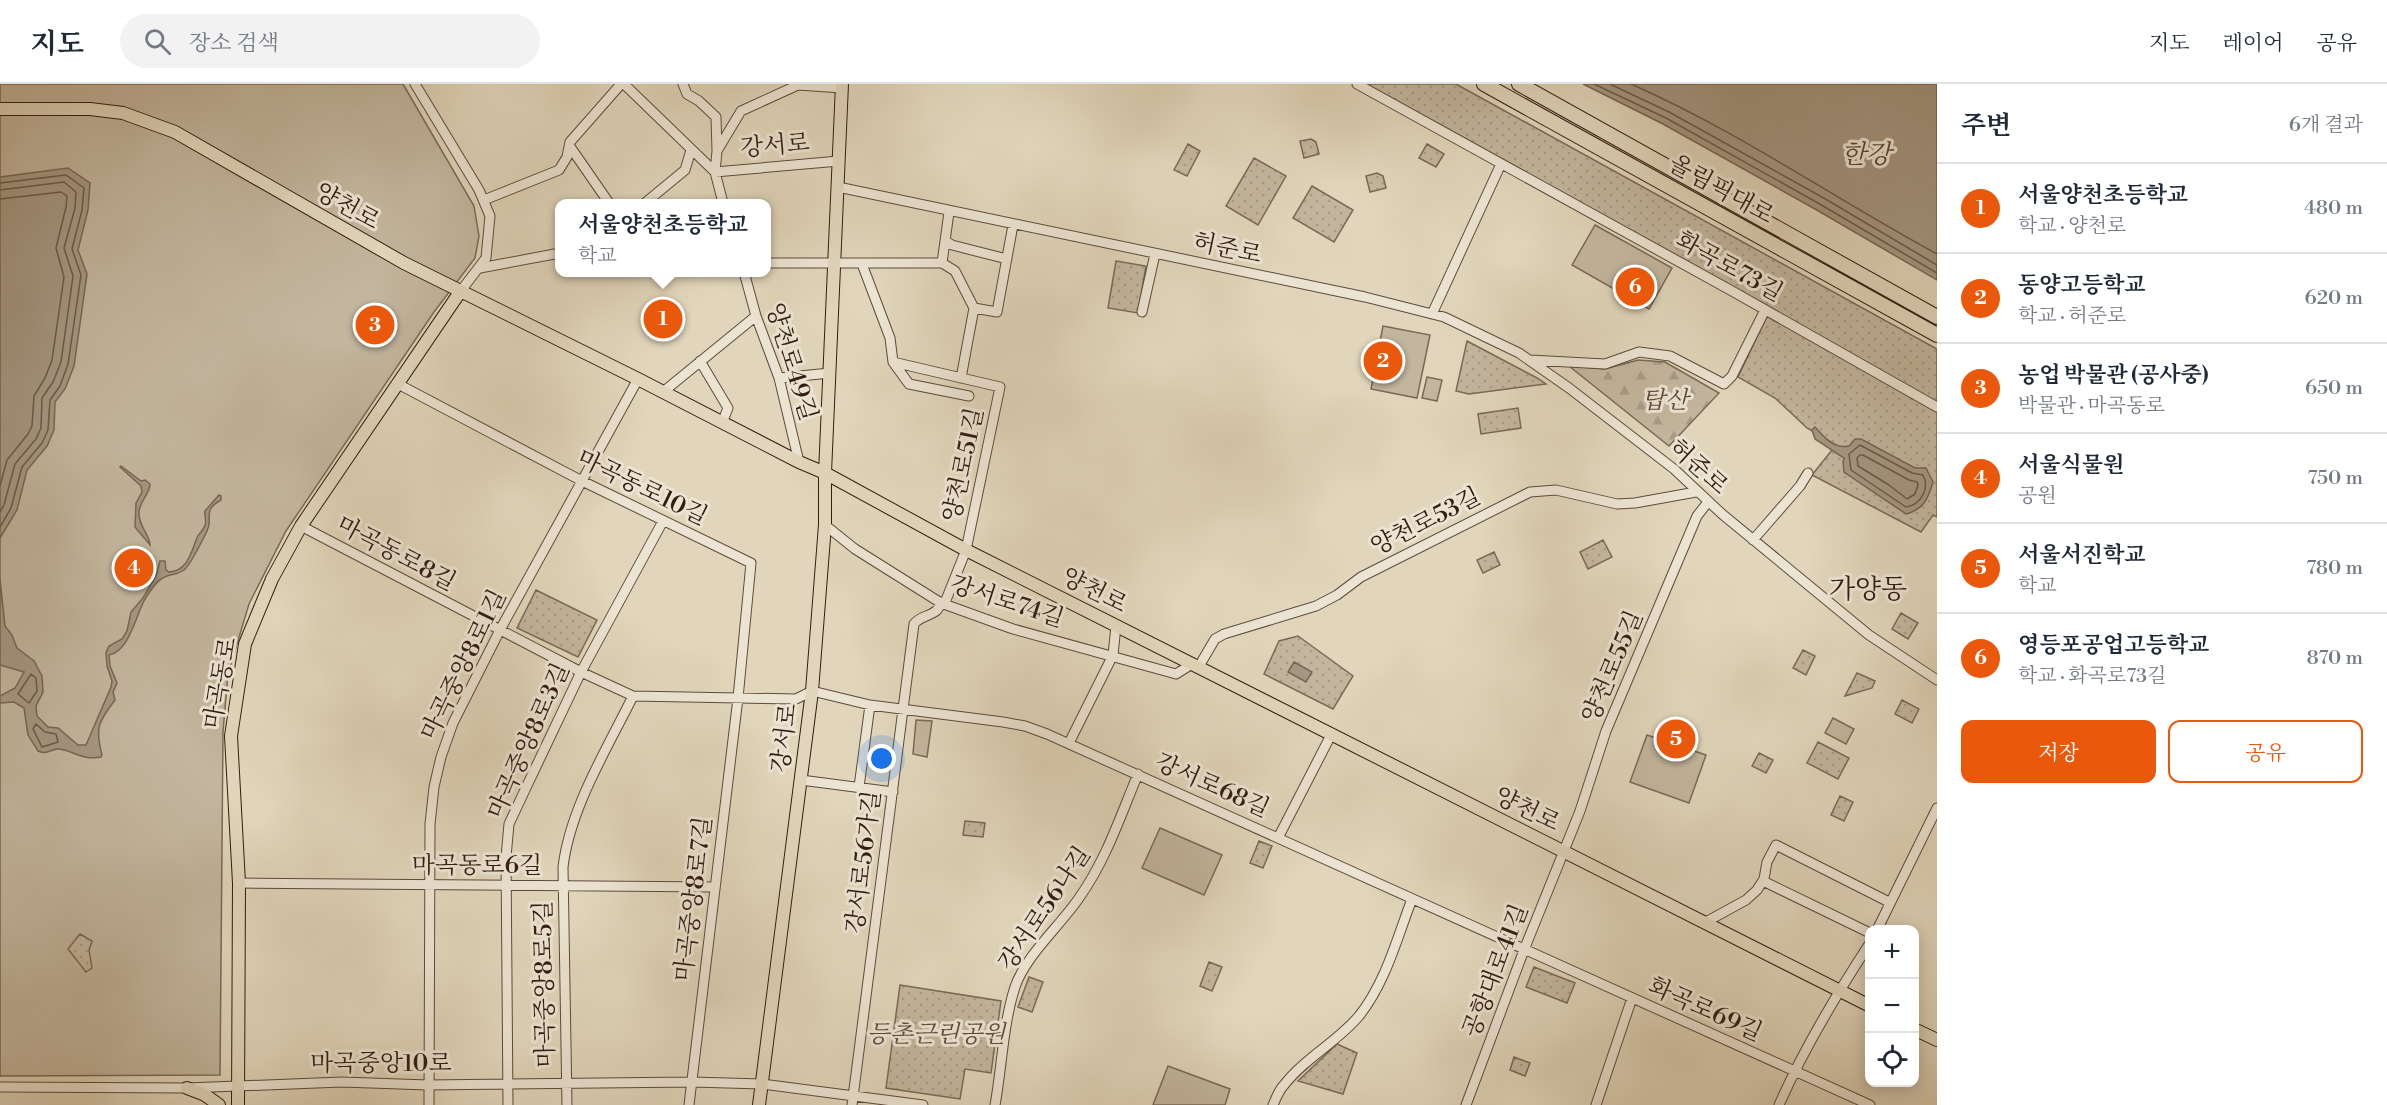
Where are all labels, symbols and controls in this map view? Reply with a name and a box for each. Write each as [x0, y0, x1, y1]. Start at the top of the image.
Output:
search box [120, 14, 540, 68]
icon: search [141, 25, 174, 58]
text: 지도 [30, 27, 84, 62]
text: 장소 검색 [189, 30, 279, 57]
text: 지도 [2149, 31, 2190, 57]
text: 레이어 [2223, 31, 2283, 57]
text: 공유 [2316, 31, 2357, 57]
text: 주변 [1961, 110, 2011, 142]
text: 6개 결과 [2289, 113, 2363, 138]
street label: 강서로 [739, 128, 811, 164]
water label: 한강 [1841, 139, 1895, 171]
street label: 올림픽대로 [1663, 149, 1779, 231]
street label: 양천로 [309, 177, 385, 237]
text: 서울양천초등학교 [2018, 182, 2188, 209]
text: 1 [1976, 196, 1985, 221]
text: 480 m [2304, 196, 2363, 221]
popup [555, 199, 771, 277]
text: 서울양천초등학교 [578, 212, 748, 239]
text: 학교 · 양천로 [2018, 214, 2126, 239]
street label: 화곡로73길 [1670, 225, 1788, 309]
street label: 허준로 [1190, 227, 1264, 271]
text: 학교 [578, 244, 617, 269]
pin: 6 [1616, 264, 1654, 310]
text: 동양고등학교 [2018, 272, 2146, 299]
text: 2 [1974, 286, 1987, 311]
text: 620 m [2305, 286, 2363, 311]
pin: 1 [644, 296, 682, 342]
street label: 양천로49길 [759, 299, 823, 425]
pin: 3 [356, 302, 394, 348]
text: 학교 · 허준로 [2018, 304, 2126, 329]
pin: 2 [1364, 338, 1402, 384]
text: 농업 박물관 (공사중) [2018, 362, 2209, 389]
text: 3 [1974, 376, 1987, 401]
text: 650 m [2305, 376, 2363, 401]
park label: 탑산 [1642, 386, 1692, 416]
text: 박물관 · 마곡동로 [2018, 394, 2165, 419]
street label: 양천로51길 [937, 405, 991, 525]
street label: 허준로 [1662, 433, 1734, 501]
street label: 마곡동로10길 [572, 444, 712, 532]
text: 서울식물원 [2018, 452, 2124, 479]
text: 4 [1974, 466, 1987, 491]
text: 750 m [2307, 466, 2363, 491]
street label: 양천로53길 [1366, 482, 1486, 562]
text: 공원 [2018, 484, 2057, 509]
street label: 마곡동로8길 [331, 510, 461, 598]
text: 서울서진학교 [2018, 542, 2146, 569]
pin: 4 [114, 546, 154, 590]
text: 5 [1974, 556, 1987, 581]
text: 780 m [2306, 556, 2363, 581]
street label: 양천로 [1056, 562, 1132, 620]
street label: 강서로74길 [946, 570, 1068, 634]
district label: 가양동 [1829, 573, 1907, 607]
text: 학교 [2018, 574, 2057, 599]
street label: 마곡중앙8로1길 [415, 585, 513, 745]
street label: 양천로55길 [1576, 606, 1650, 728]
text: 영등포공업고등학교 [2018, 632, 2209, 659]
street label: 마곡동로 [198, 635, 244, 731]
text: 6 [1974, 646, 1987, 671]
text: 870 m [2306, 646, 2363, 671]
street label: 마곡중앙8로3길 [481, 659, 577, 823]
text: 학교 · 화곡로73길 [2018, 664, 2166, 689]
street label: 강서로 [766, 702, 804, 774]
pin: 5 [1656, 716, 1696, 762]
button: 저장 [1961, 720, 2156, 783]
button: 공유 [2168, 720, 2363, 783]
your location [867, 744, 896, 773]
street label: 강서로68길 [1150, 747, 1274, 825]
street label: 양천로 [1489, 781, 1565, 839]
street label: 강서로56가길 [840, 789, 888, 935]
street label: 마곡중앙8로7길 [669, 815, 719, 983]
street label: 강서로56나길 [992, 841, 1098, 977]
street label: 마곡동로6길 [412, 851, 542, 881]
street label: 마곡중앙8로5길 [529, 900, 561, 1068]
street label: 공항대로41길 [1457, 900, 1535, 1042]
map controls [1865, 925, 1919, 1087]
button: + [1865, 925, 1919, 979]
street label: 화곡로69길 [1643, 972, 1767, 1048]
button: − [1865, 979, 1919, 1033]
park label: 등촌근린공원 [866, 1020, 1007, 1050]
button: locate [1865, 1033, 1919, 1087]
street label: 마곡중앙10로 [310, 1049, 452, 1079]

